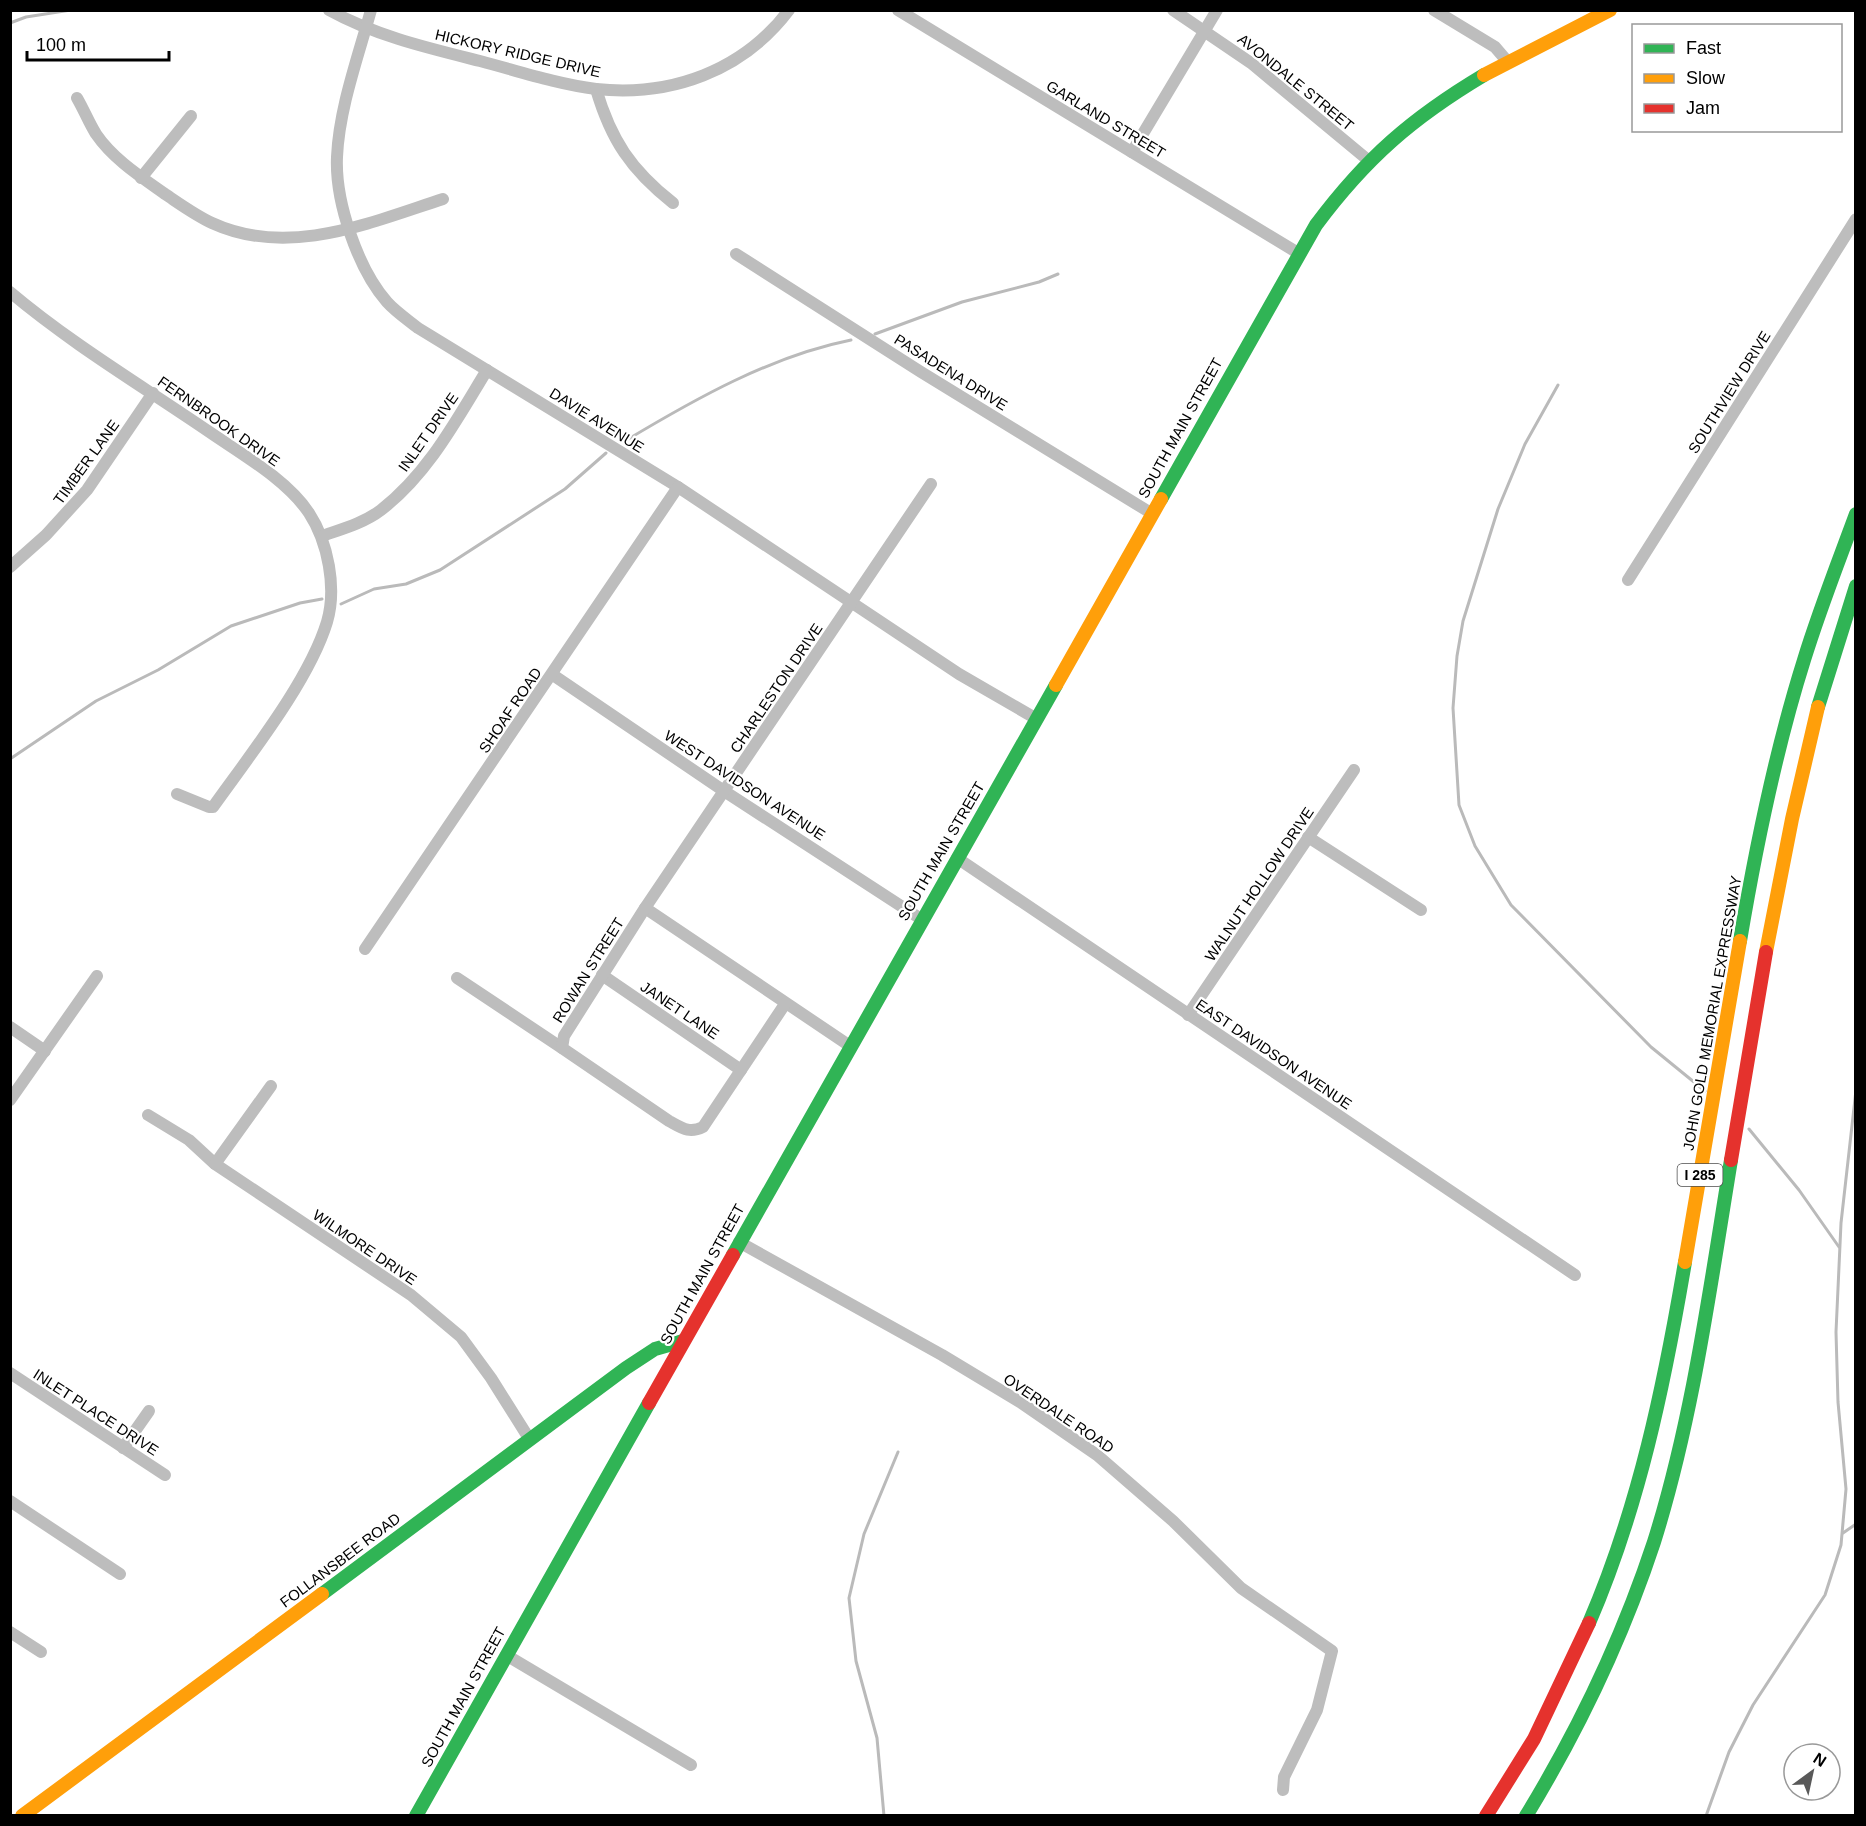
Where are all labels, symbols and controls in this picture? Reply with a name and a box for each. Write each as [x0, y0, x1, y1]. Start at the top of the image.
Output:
scale bar [27, 24, 170, 62]
legend [1632, 24, 1842, 132]
street label: HICKORY RIDGE DRIVE [434, 26, 602, 80]
street label: AVONDALE STREET [1235, 30, 1357, 134]
text: 100 m [36, 35, 86, 55]
text: Fast [1686, 38, 1721, 58]
text: Slow [1686, 68, 1726, 88]
street label: GARLAND STREET [1043, 77, 1169, 161]
text: Jam [1686, 98, 1720, 118]
street label: SOUTHVIEW DRIVE [1684, 328, 1774, 456]
street label: PASADENA DRIVE [891, 330, 1011, 414]
street label: SOUTH MAIN STREET [1134, 355, 1226, 501]
street label: FERNBROOK DRIVE [155, 372, 283, 470]
street label: DAVIE AVENUE [547, 384, 647, 456]
street label: INLET DRIVE [395, 389, 461, 475]
street label: TIMBER LANE [50, 417, 122, 507]
street label: CHARLESTON DRIVE [726, 620, 826, 756]
street label: SHOAF ROAD [475, 664, 545, 756]
street label: WEST DAVIDSON AVENUE [661, 727, 829, 843]
street label: SOUTH MAIN STREET [894, 779, 988, 923]
street label: WALNUT HOLLOW DRIVE [1201, 804, 1317, 964]
street label: JOHN GOLD MEMORIAL EXPRESSWAY [1679, 874, 1745, 1152]
street label: ROWAN STREET [549, 914, 627, 1026]
street label: JANET LANE [638, 978, 722, 1042]
street label: EAST DAVIDSON AVENUE [1193, 995, 1355, 1113]
road number: I 285 [1678, 1164, 1722, 1186]
street label: SOUTH MAIN STREET [656, 1201, 748, 1347]
street label: WILMORE DRIVE [310, 1206, 420, 1288]
street label: INLET PLACE DRIVE [30, 1365, 162, 1459]
street label: OVERDALE ROAD [1001, 1370, 1117, 1456]
street label: FOLLANSBEE ROAD [277, 1509, 403, 1611]
street label: SOUTH MAIN STREET [417, 1624, 509, 1770]
north arrow [1782, 1742, 1842, 1802]
text: N [1810, 1750, 1829, 1770]

